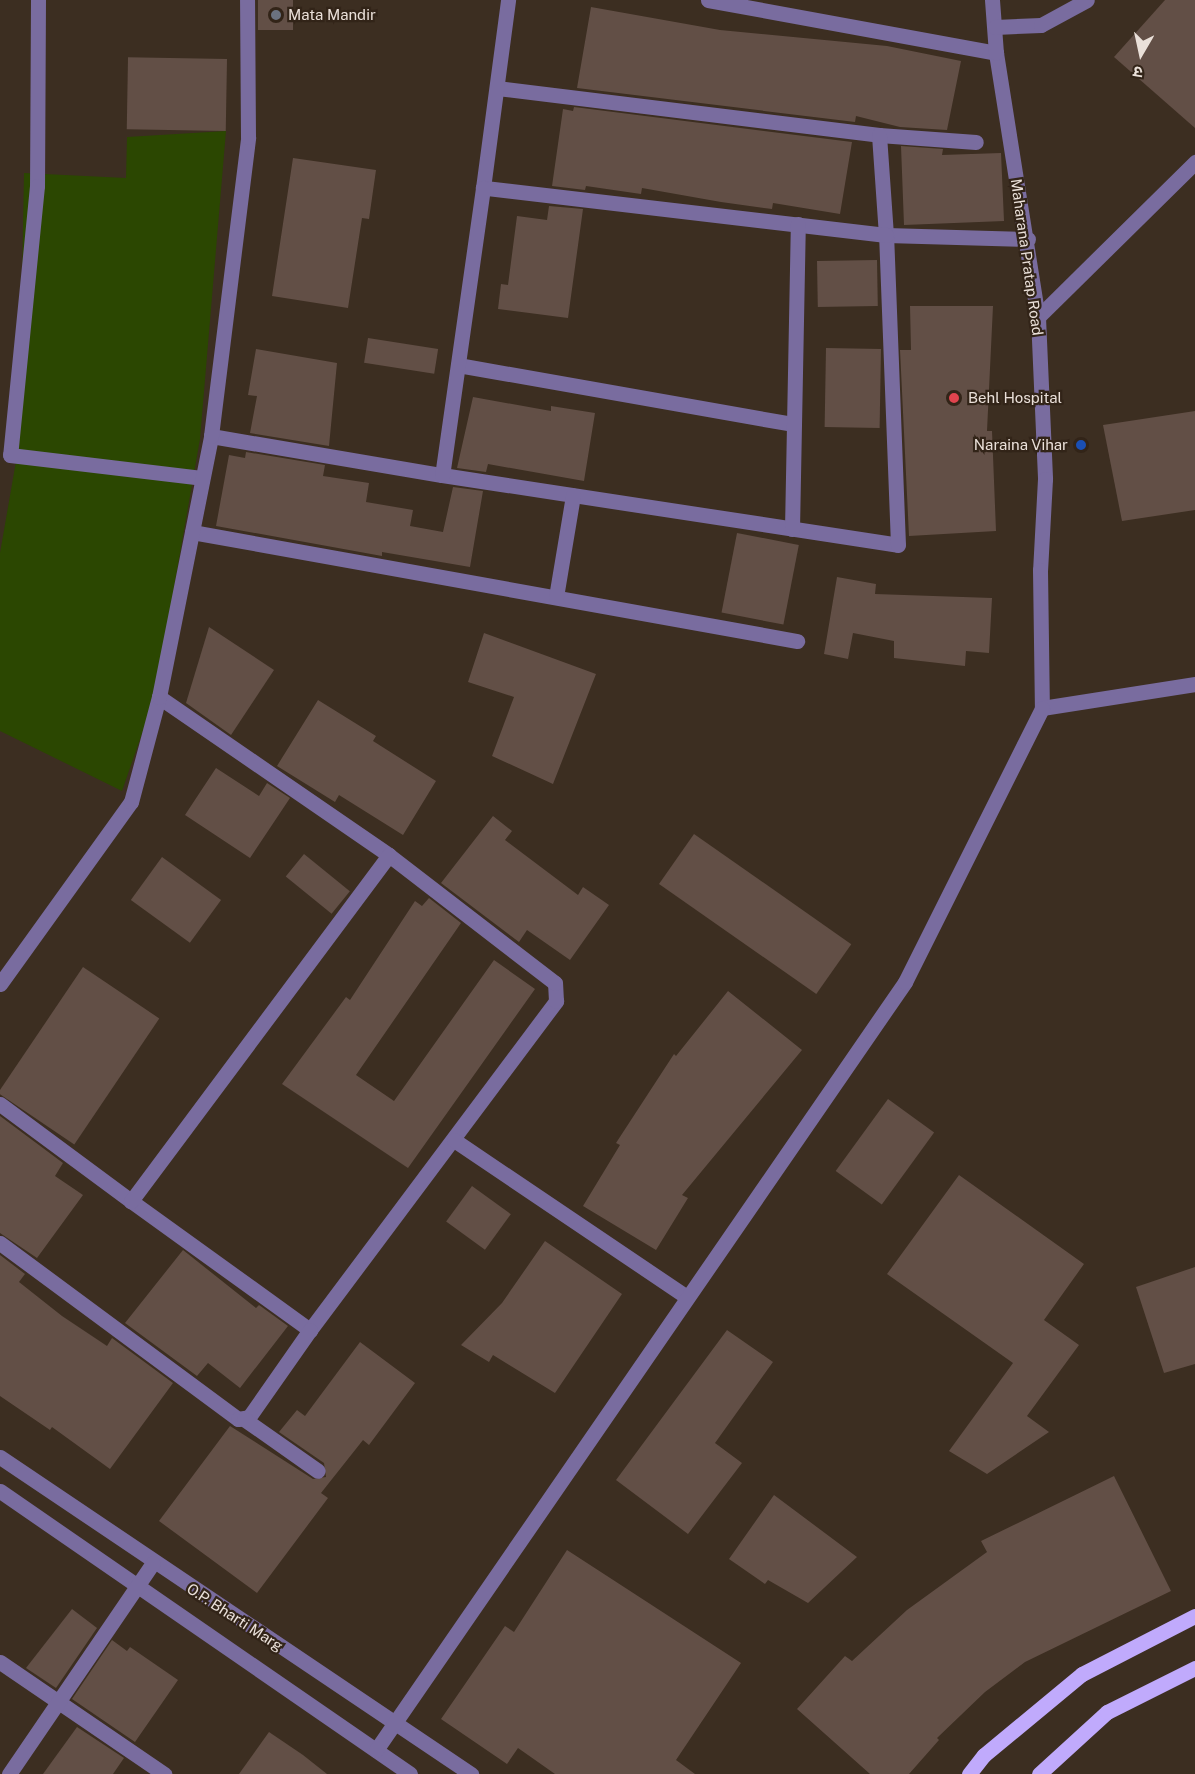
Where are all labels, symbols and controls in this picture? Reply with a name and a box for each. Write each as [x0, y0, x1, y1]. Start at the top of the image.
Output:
place label: Mata Mandir [288, 6, 376, 24]
marker: Mata Mandir [269, 8, 283, 22]
north arrow [1111, 24, 1171, 84]
text: उ [1132, 62, 1144, 82]
street label: Maharana Pratap Road [1007, 177, 1047, 337]
marker: Behl Hospital [945, 389, 963, 407]
place label: Behl Hospital [968, 389, 1062, 407]
place label: Naraina Vihar [973, 436, 1068, 454]
marker: Naraina Vihar [1072, 436, 1090, 454]
street label: O.P. Bharti Marg [183, 1579, 287, 1655]

